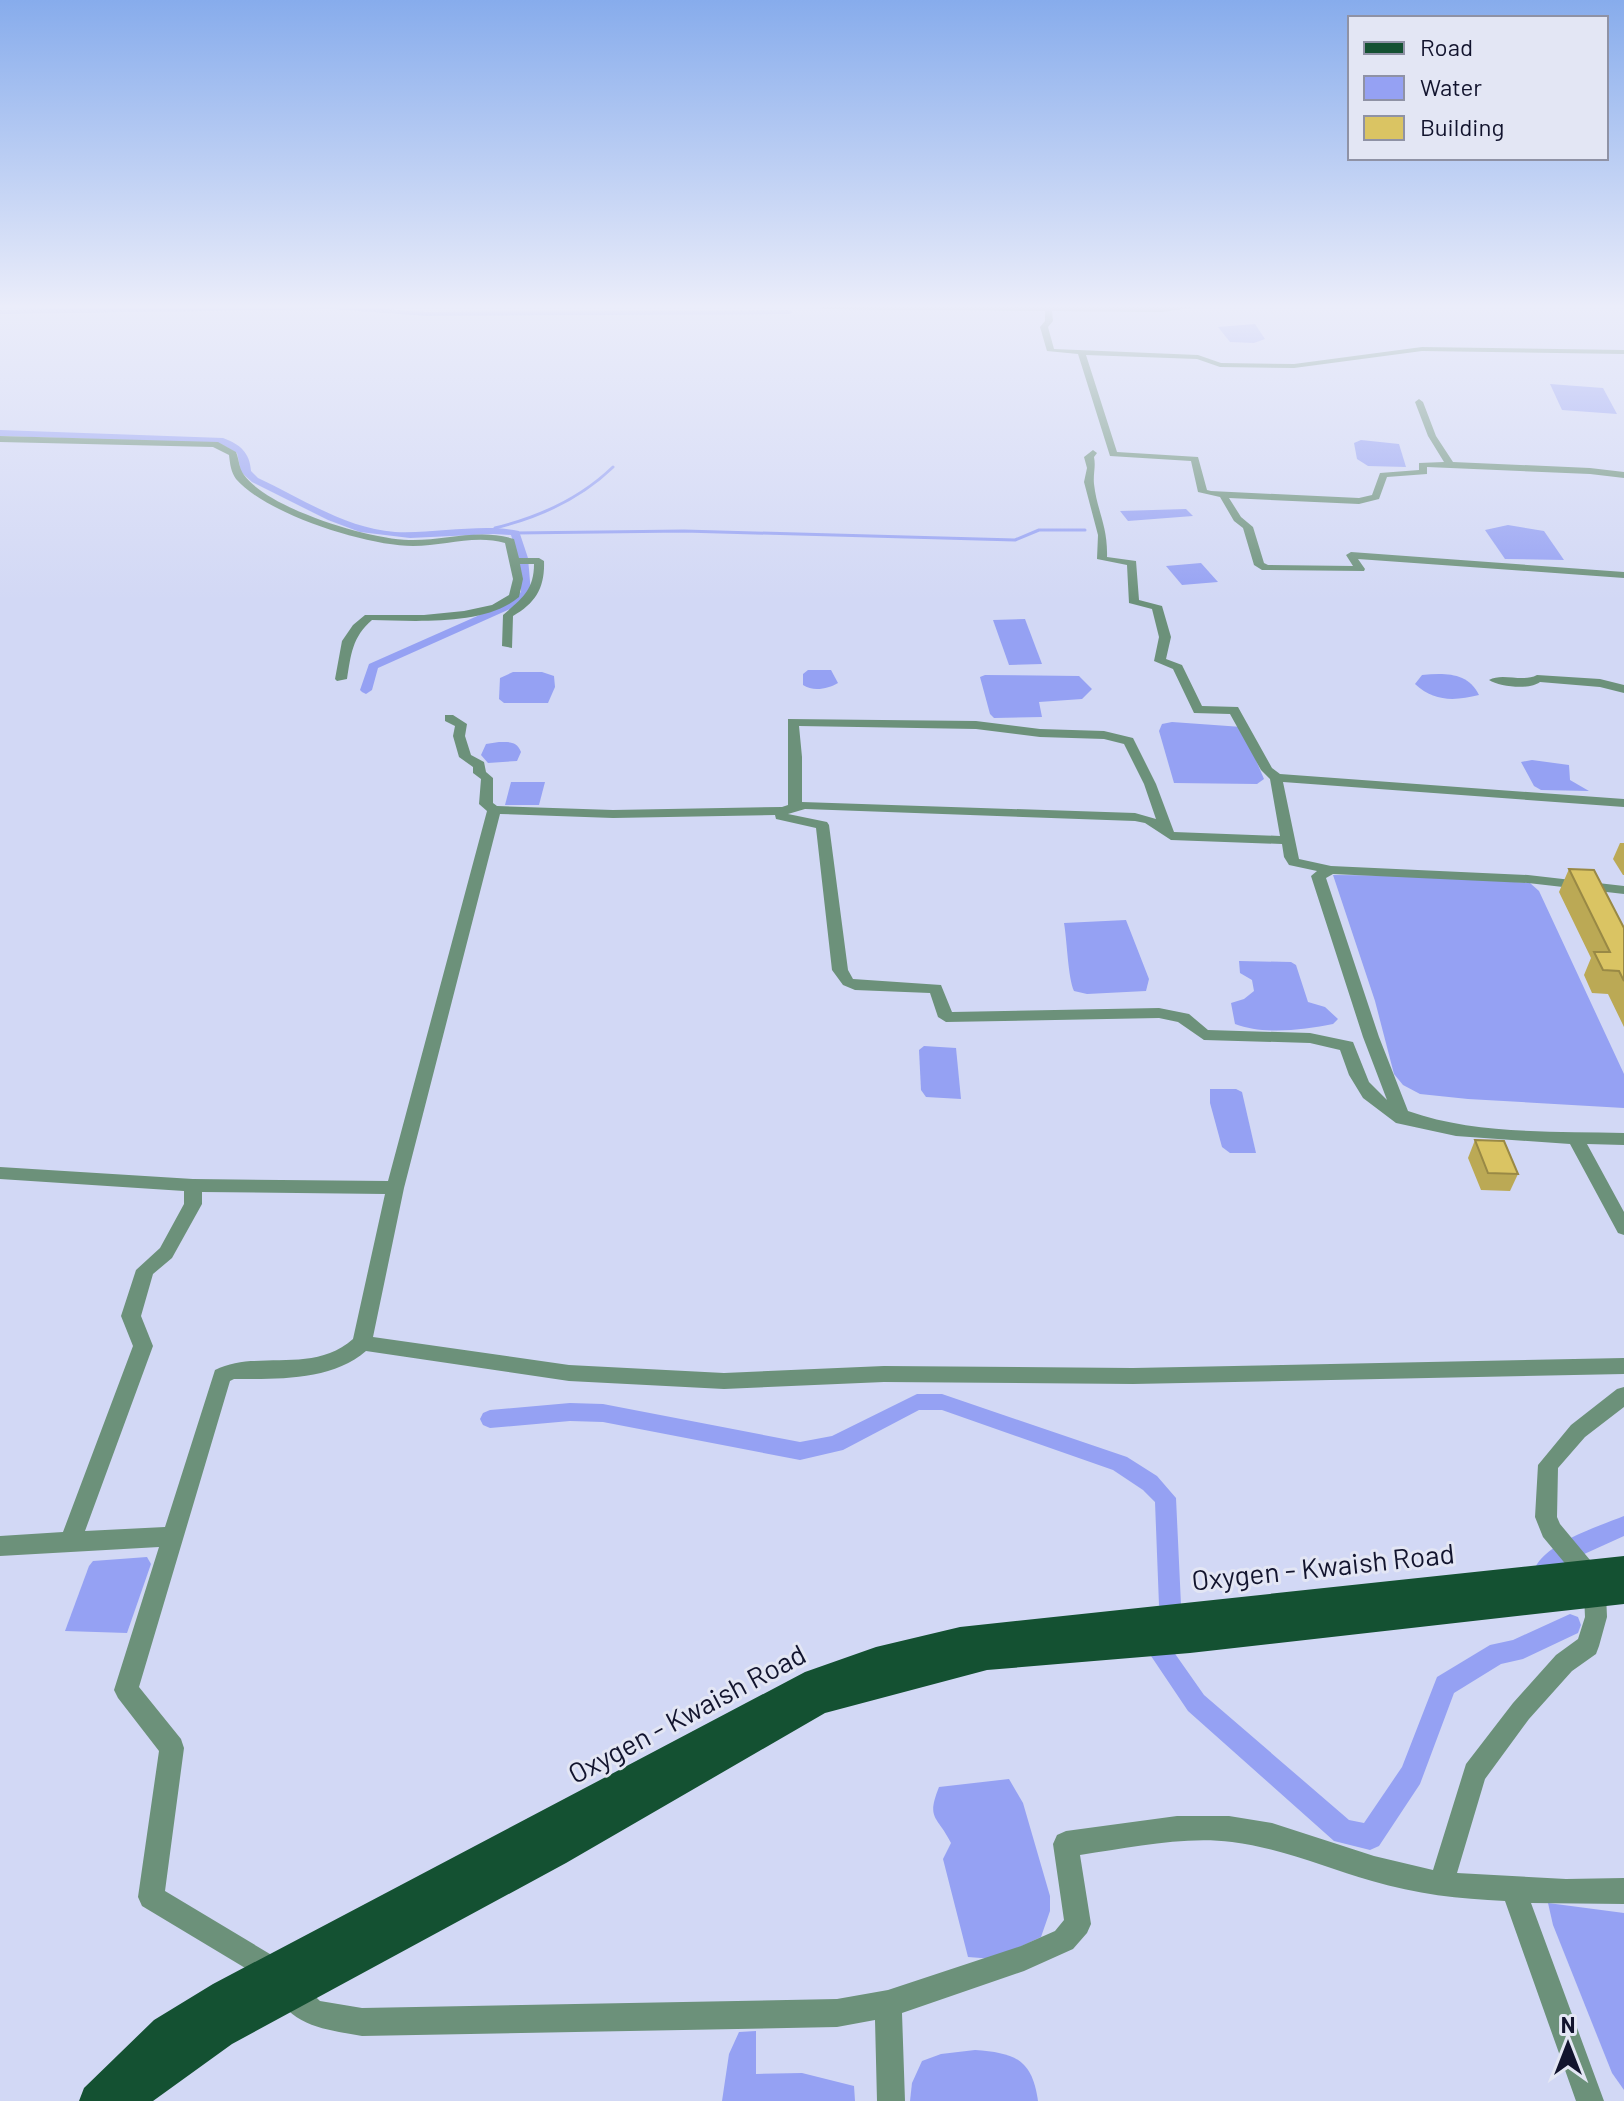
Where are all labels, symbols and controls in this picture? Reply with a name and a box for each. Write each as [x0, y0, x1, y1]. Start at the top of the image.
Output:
legend [1348, 16, 1608, 160]
text: Road [1420, 32, 1473, 61]
text: Water [1420, 72, 1482, 101]
text: Building [1420, 112, 1504, 141]
street label: Oxygen - Kwaish Road [1190, 1535, 1456, 1597]
street label: Oxygen - Kwaish Road [562, 1636, 811, 1790]
north arrow [1528, 2005, 1608, 2085]
text: N [1561, 2011, 1575, 2037]

